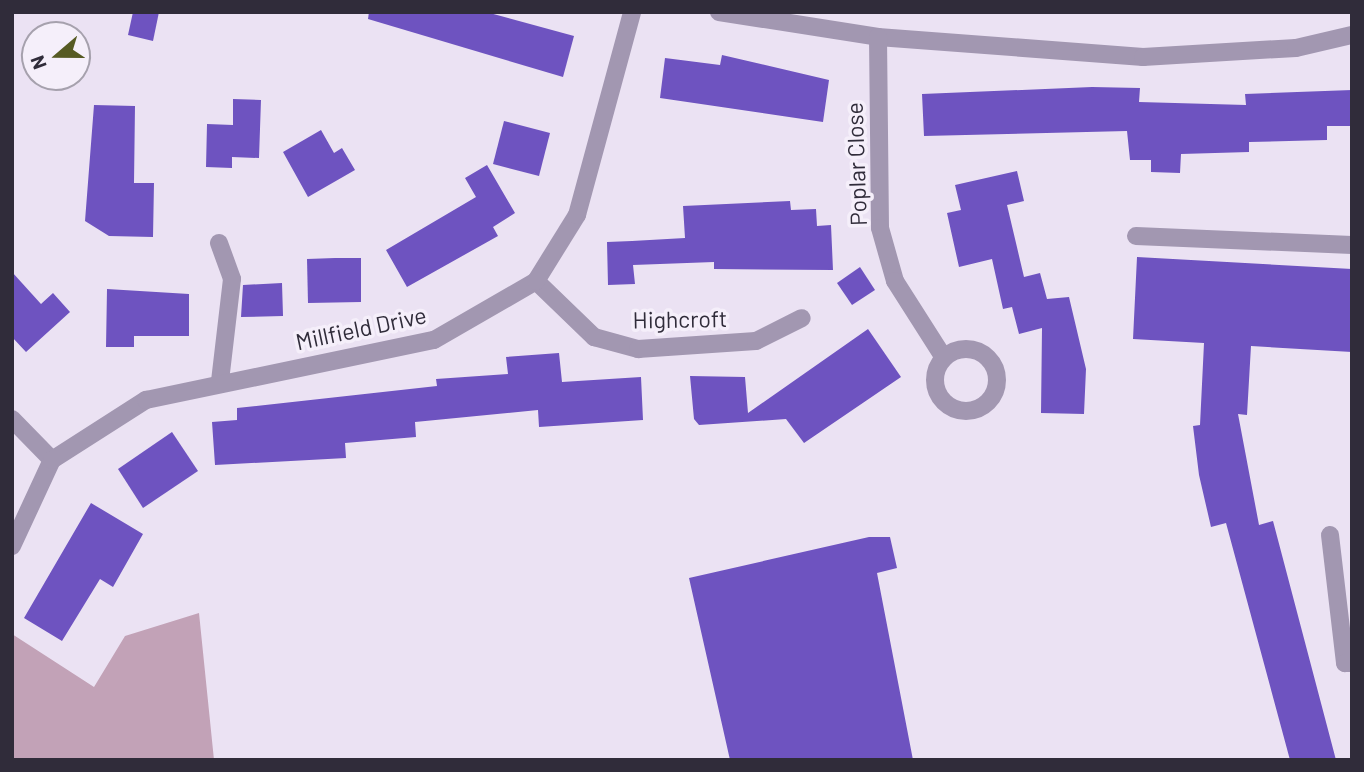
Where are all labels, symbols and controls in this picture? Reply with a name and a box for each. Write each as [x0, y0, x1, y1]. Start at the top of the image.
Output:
north arrow [21, 21, 91, 91]
text: N [25, 53, 51, 73]
street label: Poplar Close [840, 102, 872, 226]
street label: Millfield Drive [293, 301, 429, 355]
street label: Highcroft [632, 304, 728, 334]

